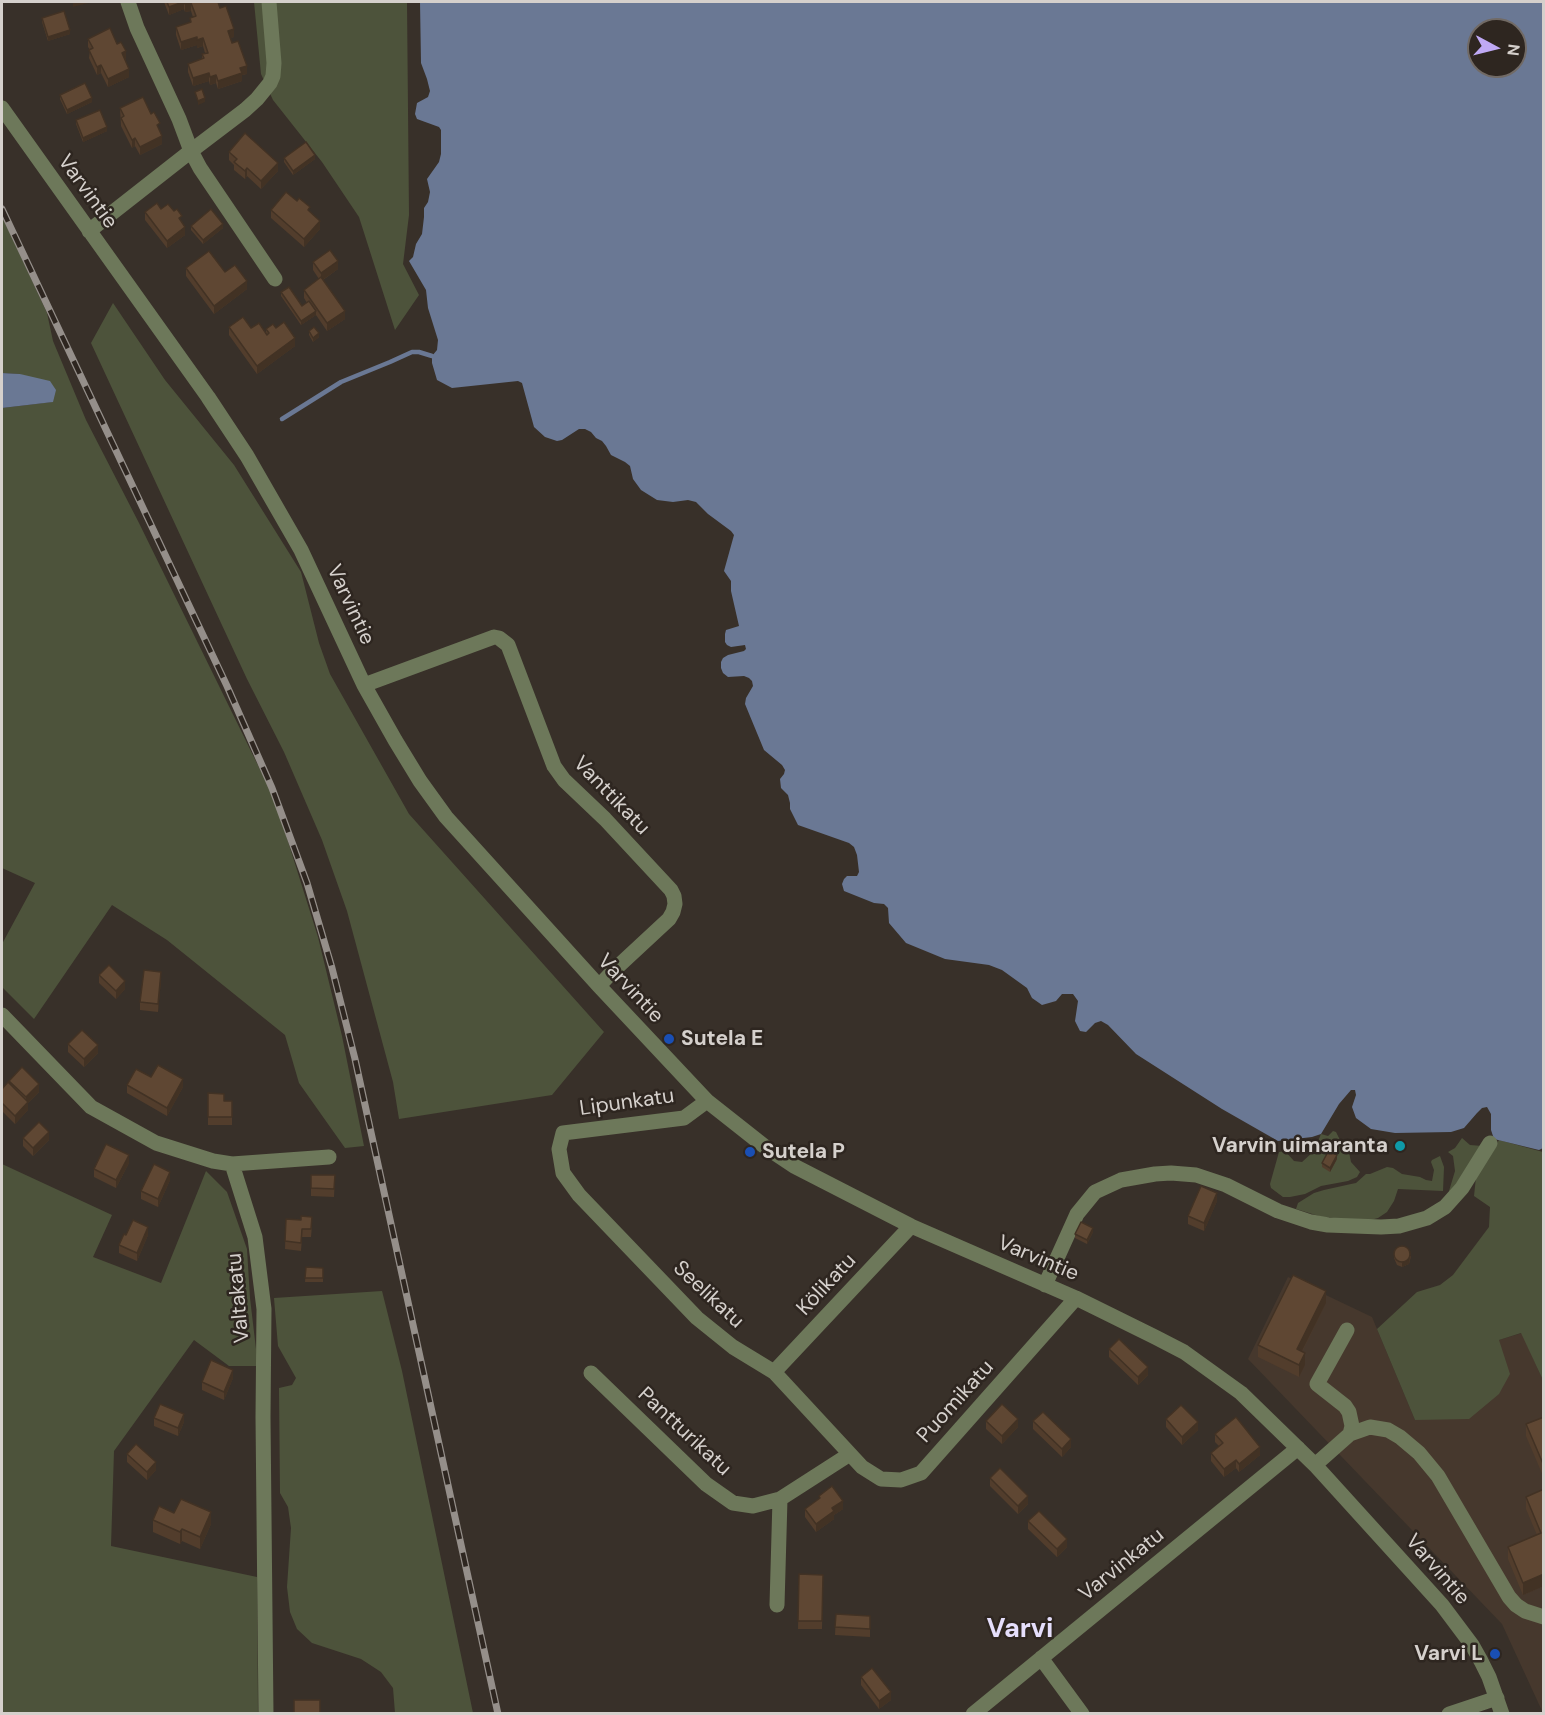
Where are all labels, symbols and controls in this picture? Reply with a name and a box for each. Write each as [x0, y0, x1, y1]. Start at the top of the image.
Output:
north arrow [1467, 18, 1527, 78]
text: N [1502, 43, 1525, 57]
street label: Varvintie [52, 150, 122, 234]
street label: Varvintie [321, 561, 379, 649]
street label: Vanttikatu [567, 751, 655, 841]
street label: Varvintie [592, 949, 668, 1029]
place label: Sutela E [681, 1026, 763, 1052]
marker: Sutela E [662, 1032, 676, 1046]
street label: Lipunkatu [578, 1084, 676, 1122]
place label: Varvin uimaranta [1212, 1133, 1388, 1159]
place label: Sutela P [762, 1139, 845, 1165]
marker: Varvin uimaranta [1393, 1139, 1407, 1153]
marker: Sutela P [743, 1145, 757, 1159]
street label: Varvintie [994, 1231, 1082, 1287]
street label: Kölikatu [792, 1249, 862, 1321]
street label: Valtakatu [223, 1252, 255, 1344]
street label: Seelikatu [667, 1256, 749, 1334]
street label: Puomikatu [912, 1356, 1000, 1448]
street label: Pantturikatu [632, 1382, 736, 1482]
street label: Varvinkatu [1074, 1523, 1170, 1607]
street label: Varvintie [1399, 1529, 1475, 1611]
district label: Varvi [987, 1614, 1053, 1646]
place label: Varvi L [1414, 1641, 1483, 1667]
marker: Varvi L [1488, 1647, 1502, 1661]

